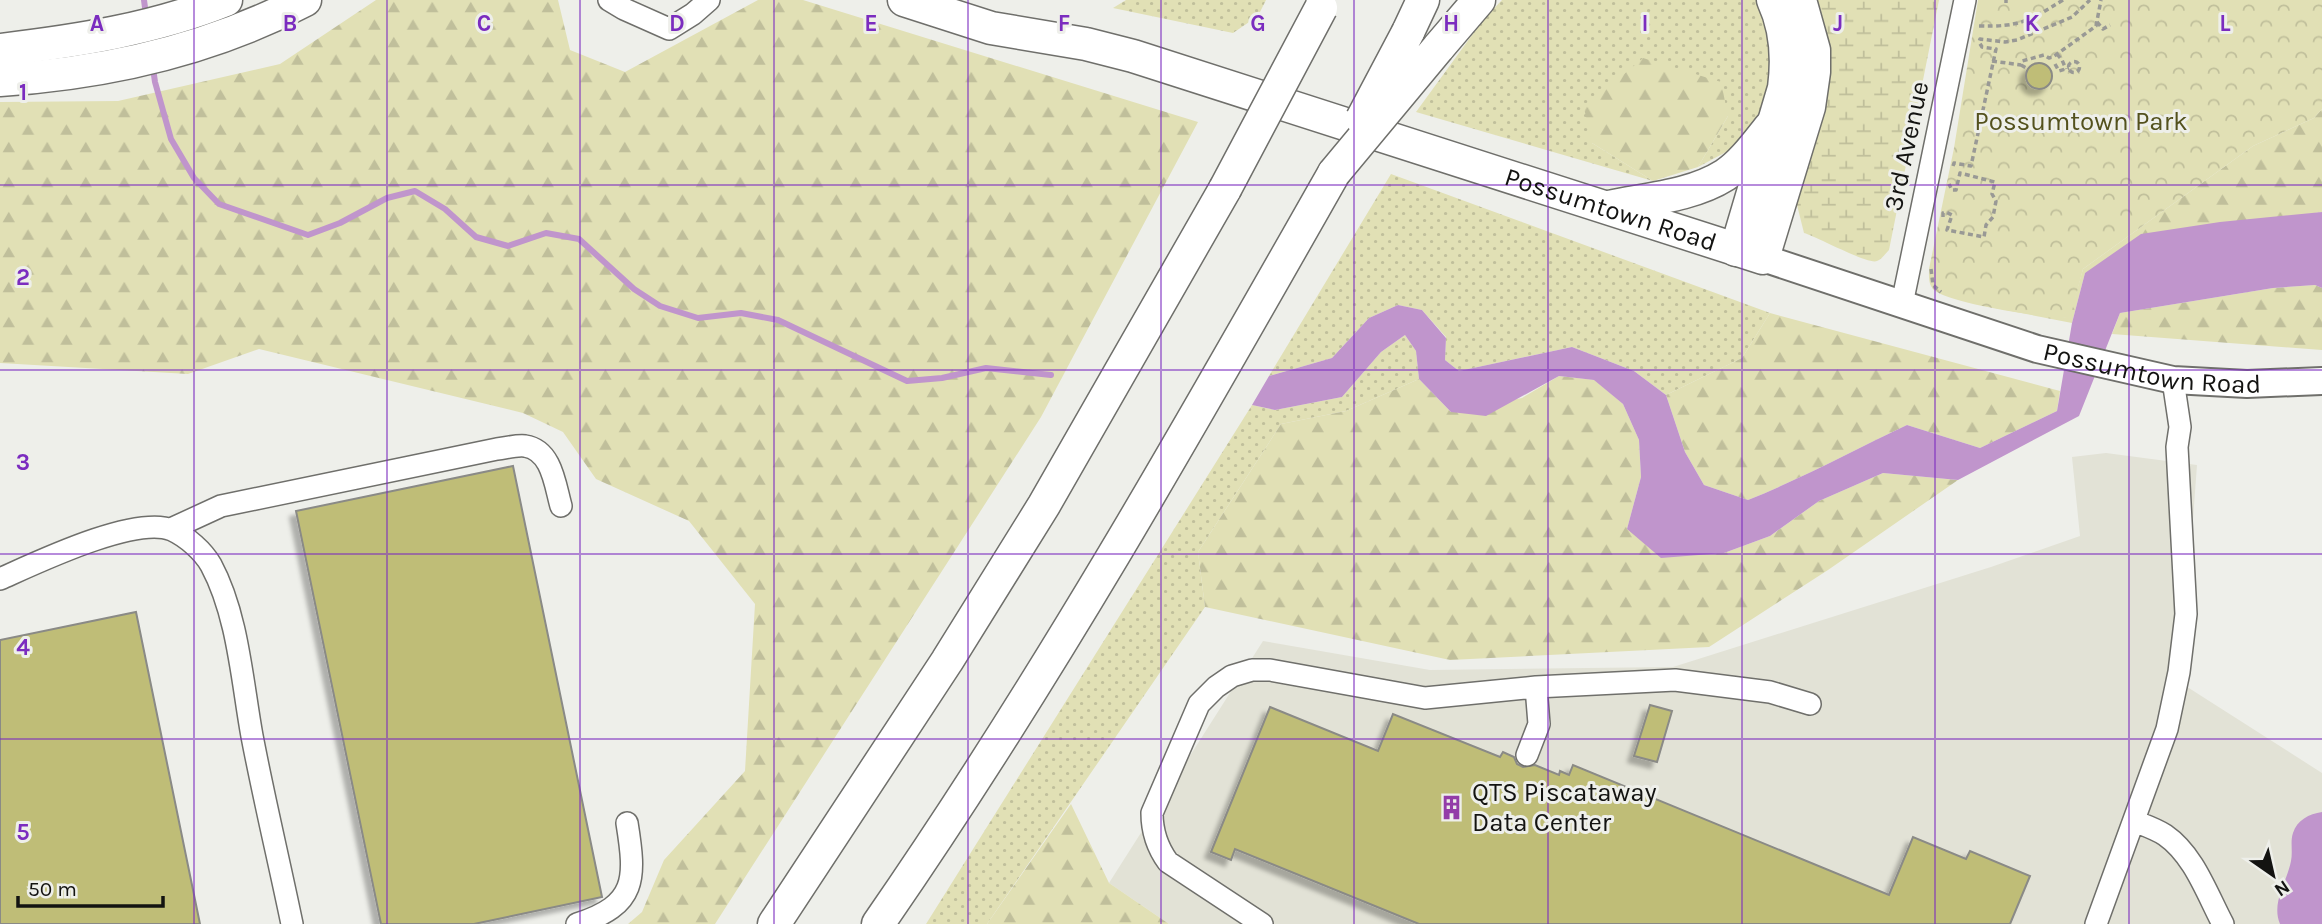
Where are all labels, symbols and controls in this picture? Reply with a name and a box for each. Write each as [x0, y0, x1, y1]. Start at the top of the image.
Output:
text: A [90, 10, 104, 37]
text: B [283, 10, 297, 37]
text: C [477, 10, 491, 37]
text: D [669, 10, 685, 37]
text: E [864, 10, 878, 37]
text: F [1058, 10, 1070, 37]
text: G [1250, 10, 1266, 37]
text: H [1443, 10, 1459, 37]
text: I [1641, 10, 1649, 37]
text: J [1833, 10, 1843, 37]
text: K [2024, 10, 2040, 37]
text: L [2219, 10, 2231, 37]
street label: 3rd Avenue [1878, 78, 1935, 214]
text: 1 [19, 79, 27, 106]
park label: Possumtown Park [1974, 106, 2188, 137]
street label: Possumtown Road [1501, 161, 1720, 258]
text: 2 [16, 264, 30, 291]
street label: Possumtown Road [2040, 336, 2262, 400]
text: 3 [16, 449, 30, 476]
text: 4 [16, 634, 30, 661]
place label: QTS Piscataway Data Center [1472, 777, 1657, 838]
building icon: QTS Piscataway Data Center [1438, 793, 1466, 821]
text: 5 [16, 819, 30, 846]
north arrow [2238, 840, 2308, 910]
scale bar [18, 864, 163, 908]
text: N [2270, 875, 2294, 901]
text: 50 m [28, 877, 77, 901]

